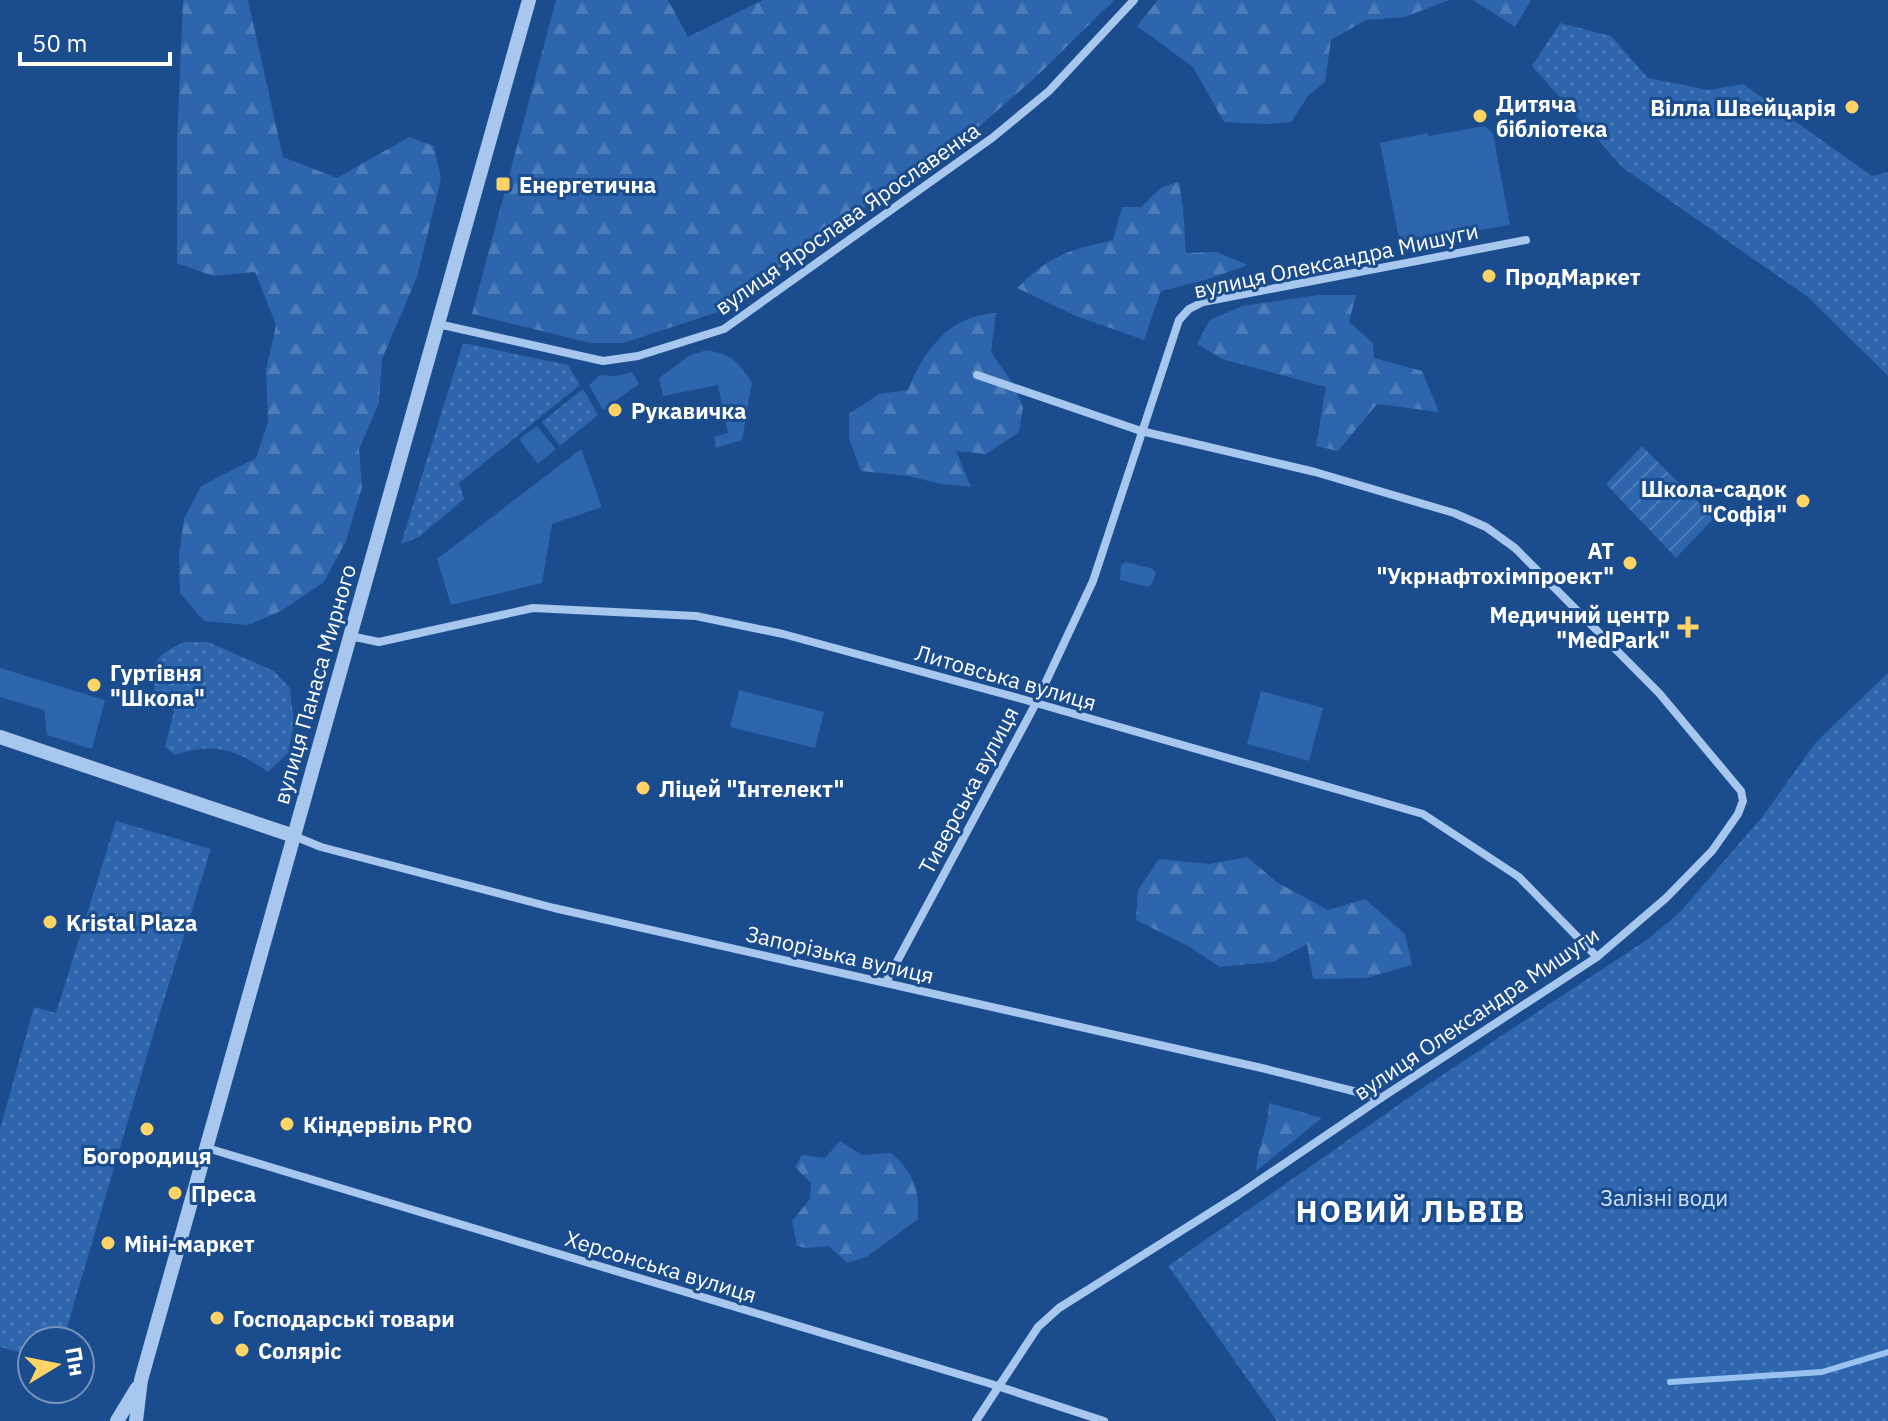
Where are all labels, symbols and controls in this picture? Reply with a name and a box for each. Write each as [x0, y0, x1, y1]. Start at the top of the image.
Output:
scale bar [20, 16, 170, 66]
text: 50 m [32, 27, 87, 59]
place label: Дитяча бібліотека [1496, 89, 1607, 143]
place label: Вілла Швейцарія [1650, 93, 1836, 122]
marker: Вілла Швейцарія [1843, 98, 1861, 116]
marker: Дитяча бібліотека [1471, 107, 1489, 125]
street label: вулиця Ярослава Ярославенка [709, 115, 985, 321]
place label: Енергетична [519, 170, 656, 199]
marker: Енергетична [494, 175, 512, 193]
street label: вулиця Олександра Мишуги [1191, 216, 1481, 304]
place label: ПродМаркет [1505, 262, 1641, 291]
marker: ПродМаркет [1480, 267, 1498, 285]
place label: Рукавичка [631, 396, 747, 425]
marker: Рукавичка [606, 401, 624, 419]
place label: Школа-садок "Софія" [1641, 474, 1787, 528]
marker: Школа-садок "Софія" [1794, 492, 1812, 510]
place label: АТ "Укрнафтохімпроект" [1377, 536, 1614, 590]
marker: АТ "Укрнафтохімпроект" [1621, 554, 1639, 572]
street label: вулиця Панаса Мирного [266, 561, 362, 807]
place label: Медичний центр "MedPark" [1490, 600, 1670, 654]
marker: Медичний центр "MedPark" [1677, 616, 1699, 638]
street label: Литовська вулиця [912, 637, 1100, 717]
place label: Гуртівня "Школа" [110, 658, 205, 712]
marker: Гуртівня "Школа" [85, 676, 103, 694]
street label: Тиверська вулиця [912, 701, 1024, 879]
place label: Ліцей "Інтелект" [659, 774, 844, 803]
marker: Ліцей "Інтелект" [634, 779, 652, 797]
place label: Kristal Plaza [66, 908, 198, 937]
marker: Kristal Plaza [41, 913, 59, 931]
street label: Запорізька вулиця [743, 918, 937, 990]
street label: вулиця Олександра Мишуги [1348, 920, 1604, 1106]
place label: Кіндервіль PRO [303, 1110, 472, 1139]
marker: Кіндервіль PRO [278, 1115, 296, 1133]
marker: Богородиця [138, 1120, 156, 1138]
place label: Богородиця [82, 1141, 212, 1170]
place label: Преса [191, 1179, 256, 1208]
park label: Залізні води [1600, 1183, 1728, 1212]
marker: Преса [166, 1184, 184, 1202]
district label: НОВИЙ ЛЬВІВ [1296, 1191, 1526, 1230]
street label: Херсонська вулиця [562, 1223, 760, 1309]
place label: Міні-маркет [124, 1229, 255, 1258]
marker: Міні-маркет [99, 1234, 117, 1252]
place label: Господарські товари [233, 1304, 455, 1333]
marker: Господарські товари [208, 1309, 226, 1327]
north arrow [16, 1325, 96, 1405]
place label: Соляріс [258, 1336, 342, 1365]
marker: Соляріс [233, 1341, 251, 1359]
text: Пн [59, 1345, 93, 1378]

